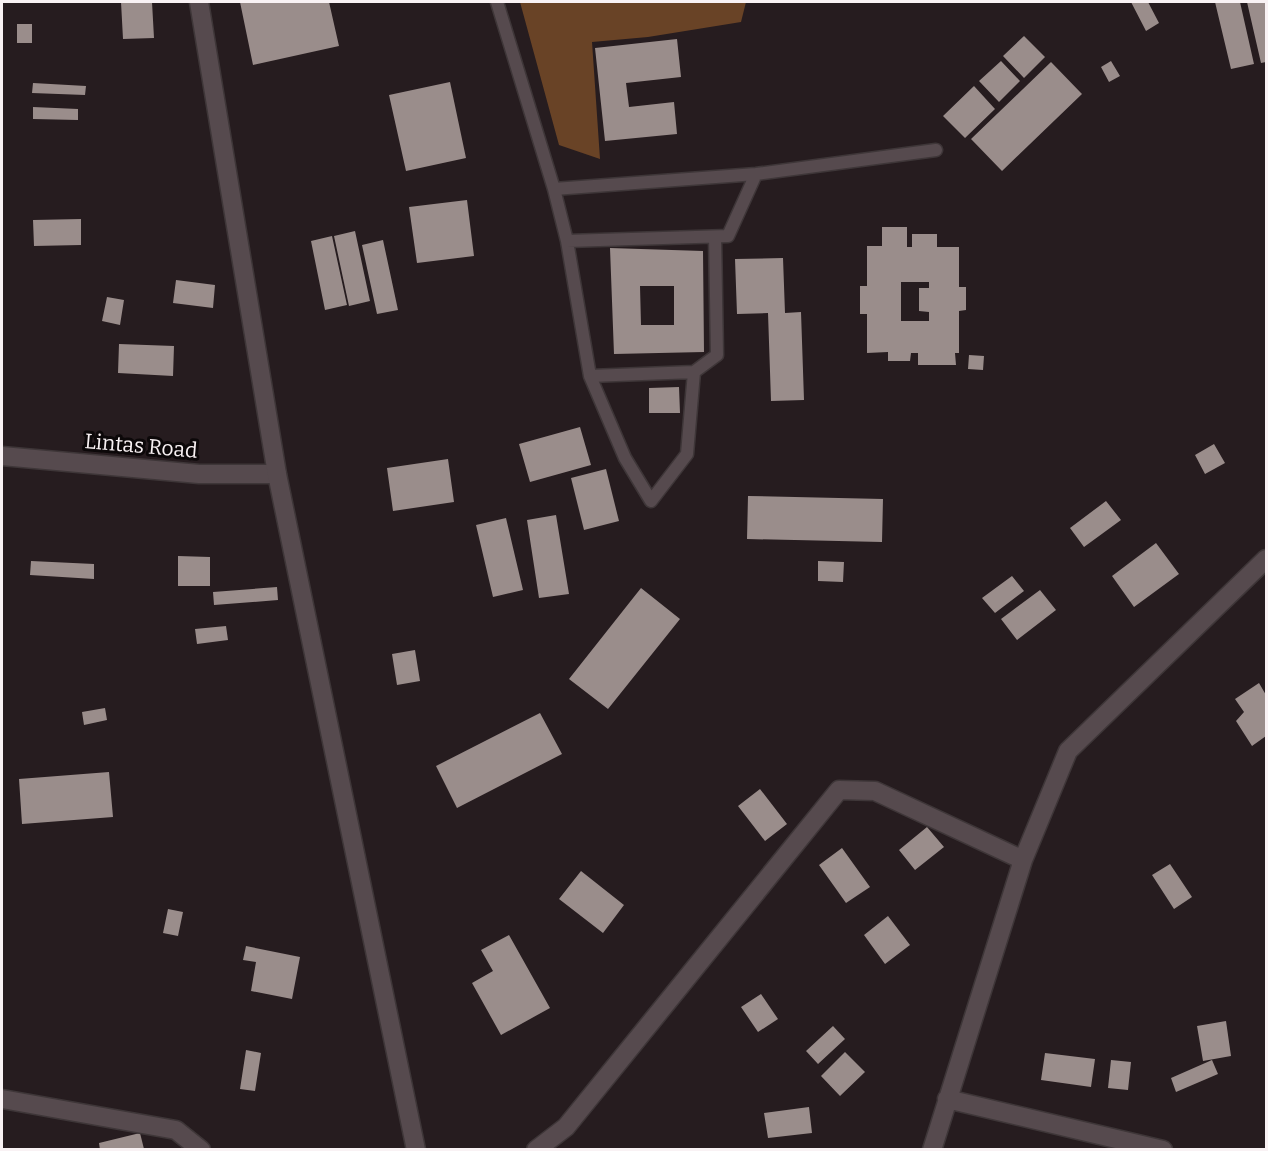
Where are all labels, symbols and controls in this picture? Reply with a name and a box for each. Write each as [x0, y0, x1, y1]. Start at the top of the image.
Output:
street label: Lintas Road [83, 428, 199, 464]

